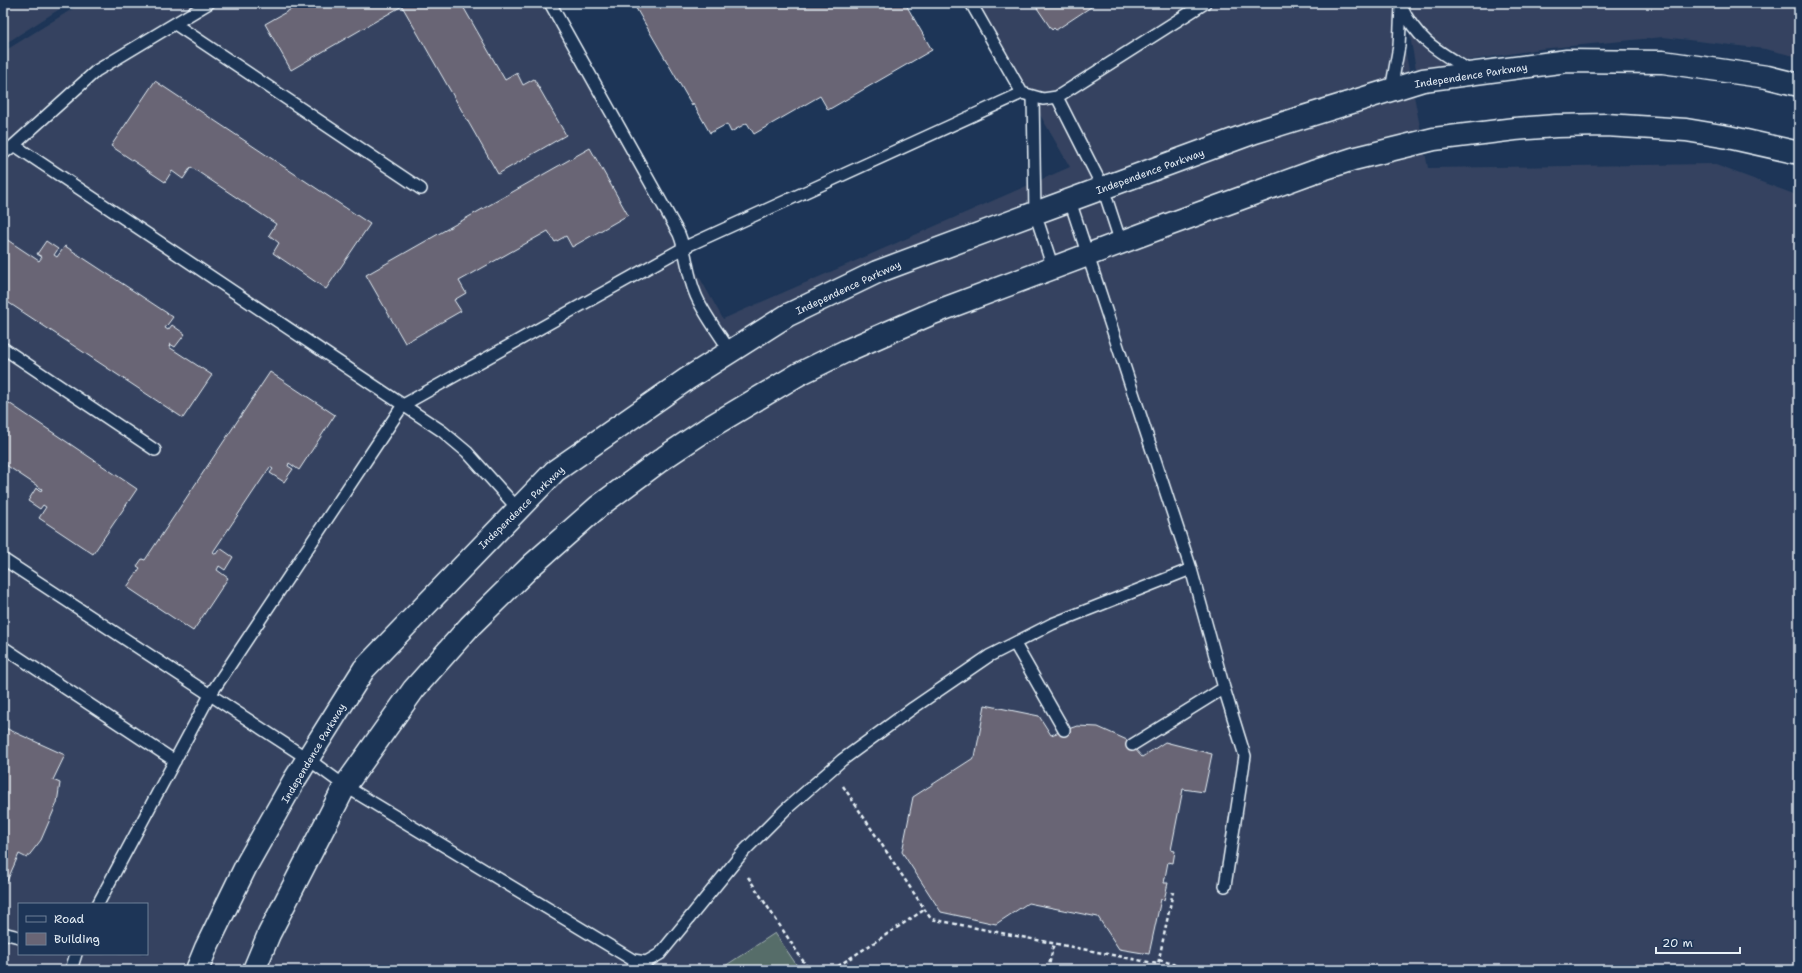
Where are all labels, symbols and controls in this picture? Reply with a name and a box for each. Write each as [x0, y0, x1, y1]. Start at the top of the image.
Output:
street label: Independence Parkway [1414, 60, 1529, 91]
street label: Independence Parkway [1094, 146, 1206, 197]
street label: Independence Parkway [794, 257, 903, 317]
street label: Independence Parkway [476, 463, 567, 552]
street label: Independence Parkway [278, 701, 348, 805]
legend [18, 903, 148, 955]
text: Road [54, 911, 85, 927]
scale bar [1656, 929, 1740, 955]
text: Building [54, 931, 100, 947]
text: 20 m [1662, 935, 1693, 951]

